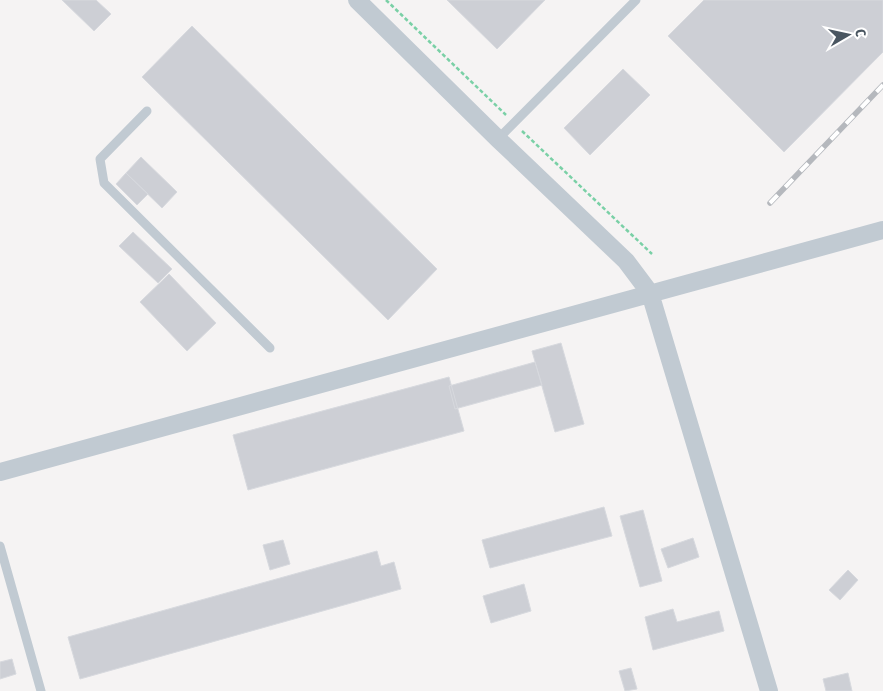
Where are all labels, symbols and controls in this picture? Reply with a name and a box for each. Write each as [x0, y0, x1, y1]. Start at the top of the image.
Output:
north arrow [823, 10, 873, 60]
text: С [851, 28, 869, 39]

